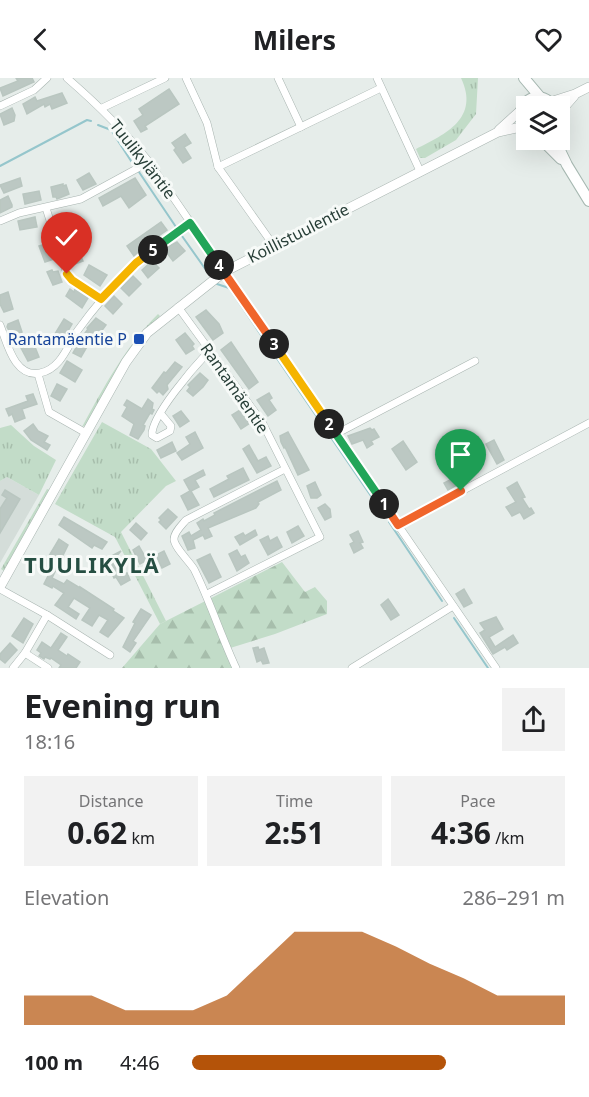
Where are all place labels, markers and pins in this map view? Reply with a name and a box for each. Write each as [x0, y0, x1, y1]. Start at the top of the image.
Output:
pin [41, 212, 92, 274]
pin: 5 [138, 235, 168, 265]
pin: 4 [204, 250, 234, 280]
place label: Rantamäentie P [8, 328, 127, 350]
pin: 3 [259, 329, 289, 359]
marker: Rantamäentie P [132, 332, 146, 346]
pin: 2 [314, 409, 344, 439]
pin [435, 429, 486, 491]
pin: 1 [369, 489, 399, 519]

